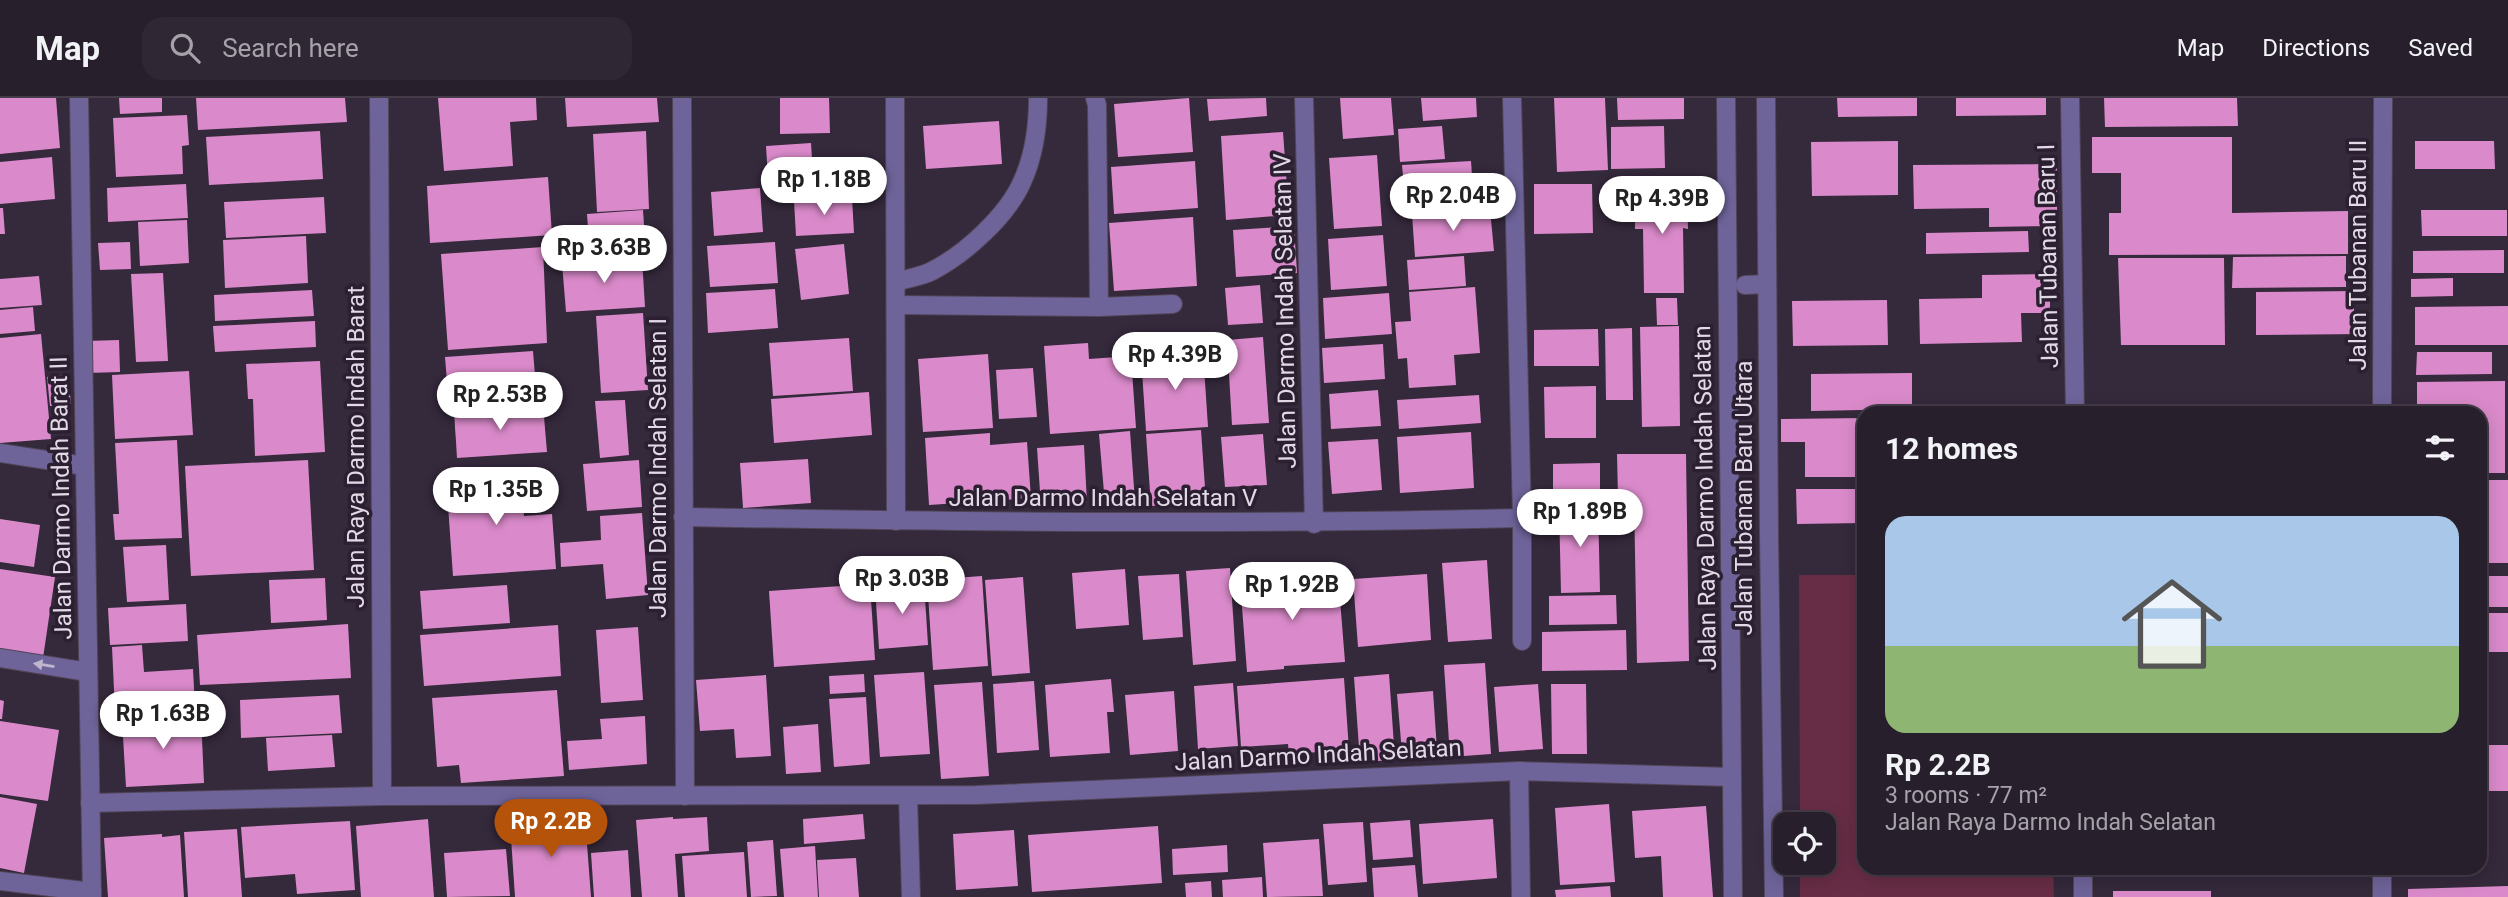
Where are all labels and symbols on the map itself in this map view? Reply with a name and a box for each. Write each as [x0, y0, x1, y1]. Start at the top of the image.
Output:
street label: Jalan Tubanan Baru II [2344, 140, 2372, 370]
street label: Jalan Tubanan Baru I [2032, 144, 2064, 368]
street label: Jalan Darmo Indah Selatan IV [1268, 153, 1302, 469]
pin: Rp 1.18B [752, 158, 896, 217]
pin: Rp 2.04B [1381, 174, 1525, 233]
pin: Rp 4.39B [1590, 176, 1734, 236]
pin: Rp 3.63B [532, 226, 676, 285]
street label: Jalan Raya Darmo Indah Barat [342, 286, 370, 608]
street label: Jalan Darmo Indah Selatan I [644, 318, 672, 618]
street label: Jalan Raya Darmo Indah Selatan [1688, 325, 1722, 671]
pin: Rp 4.39B [1103, 332, 1247, 392]
street label: Jalan Darmo Indah Barat II [45, 356, 77, 640]
street label: Jalan Tubanan Baru Utara [1730, 361, 1758, 635]
pin: Rp 2.53B [428, 372, 572, 432]
pin: Rp 1.35B [424, 468, 568, 527]
street label: Jalan Darmo Indah Selatan V [949, 484, 1257, 512]
pin: Rp 1.89B [1508, 490, 1652, 549]
pin: Rp 3.03B [830, 556, 974, 616]
pin: Rp 1.92B [1220, 562, 1364, 622]
one-way arrow [33, 659, 55, 670]
pin: Rp 1.63B [91, 692, 235, 751]
street label: Jalan Darmo Indah Selatan [1174, 733, 1462, 777]
pin: Rp 2.2B [486, 800, 616, 859]

